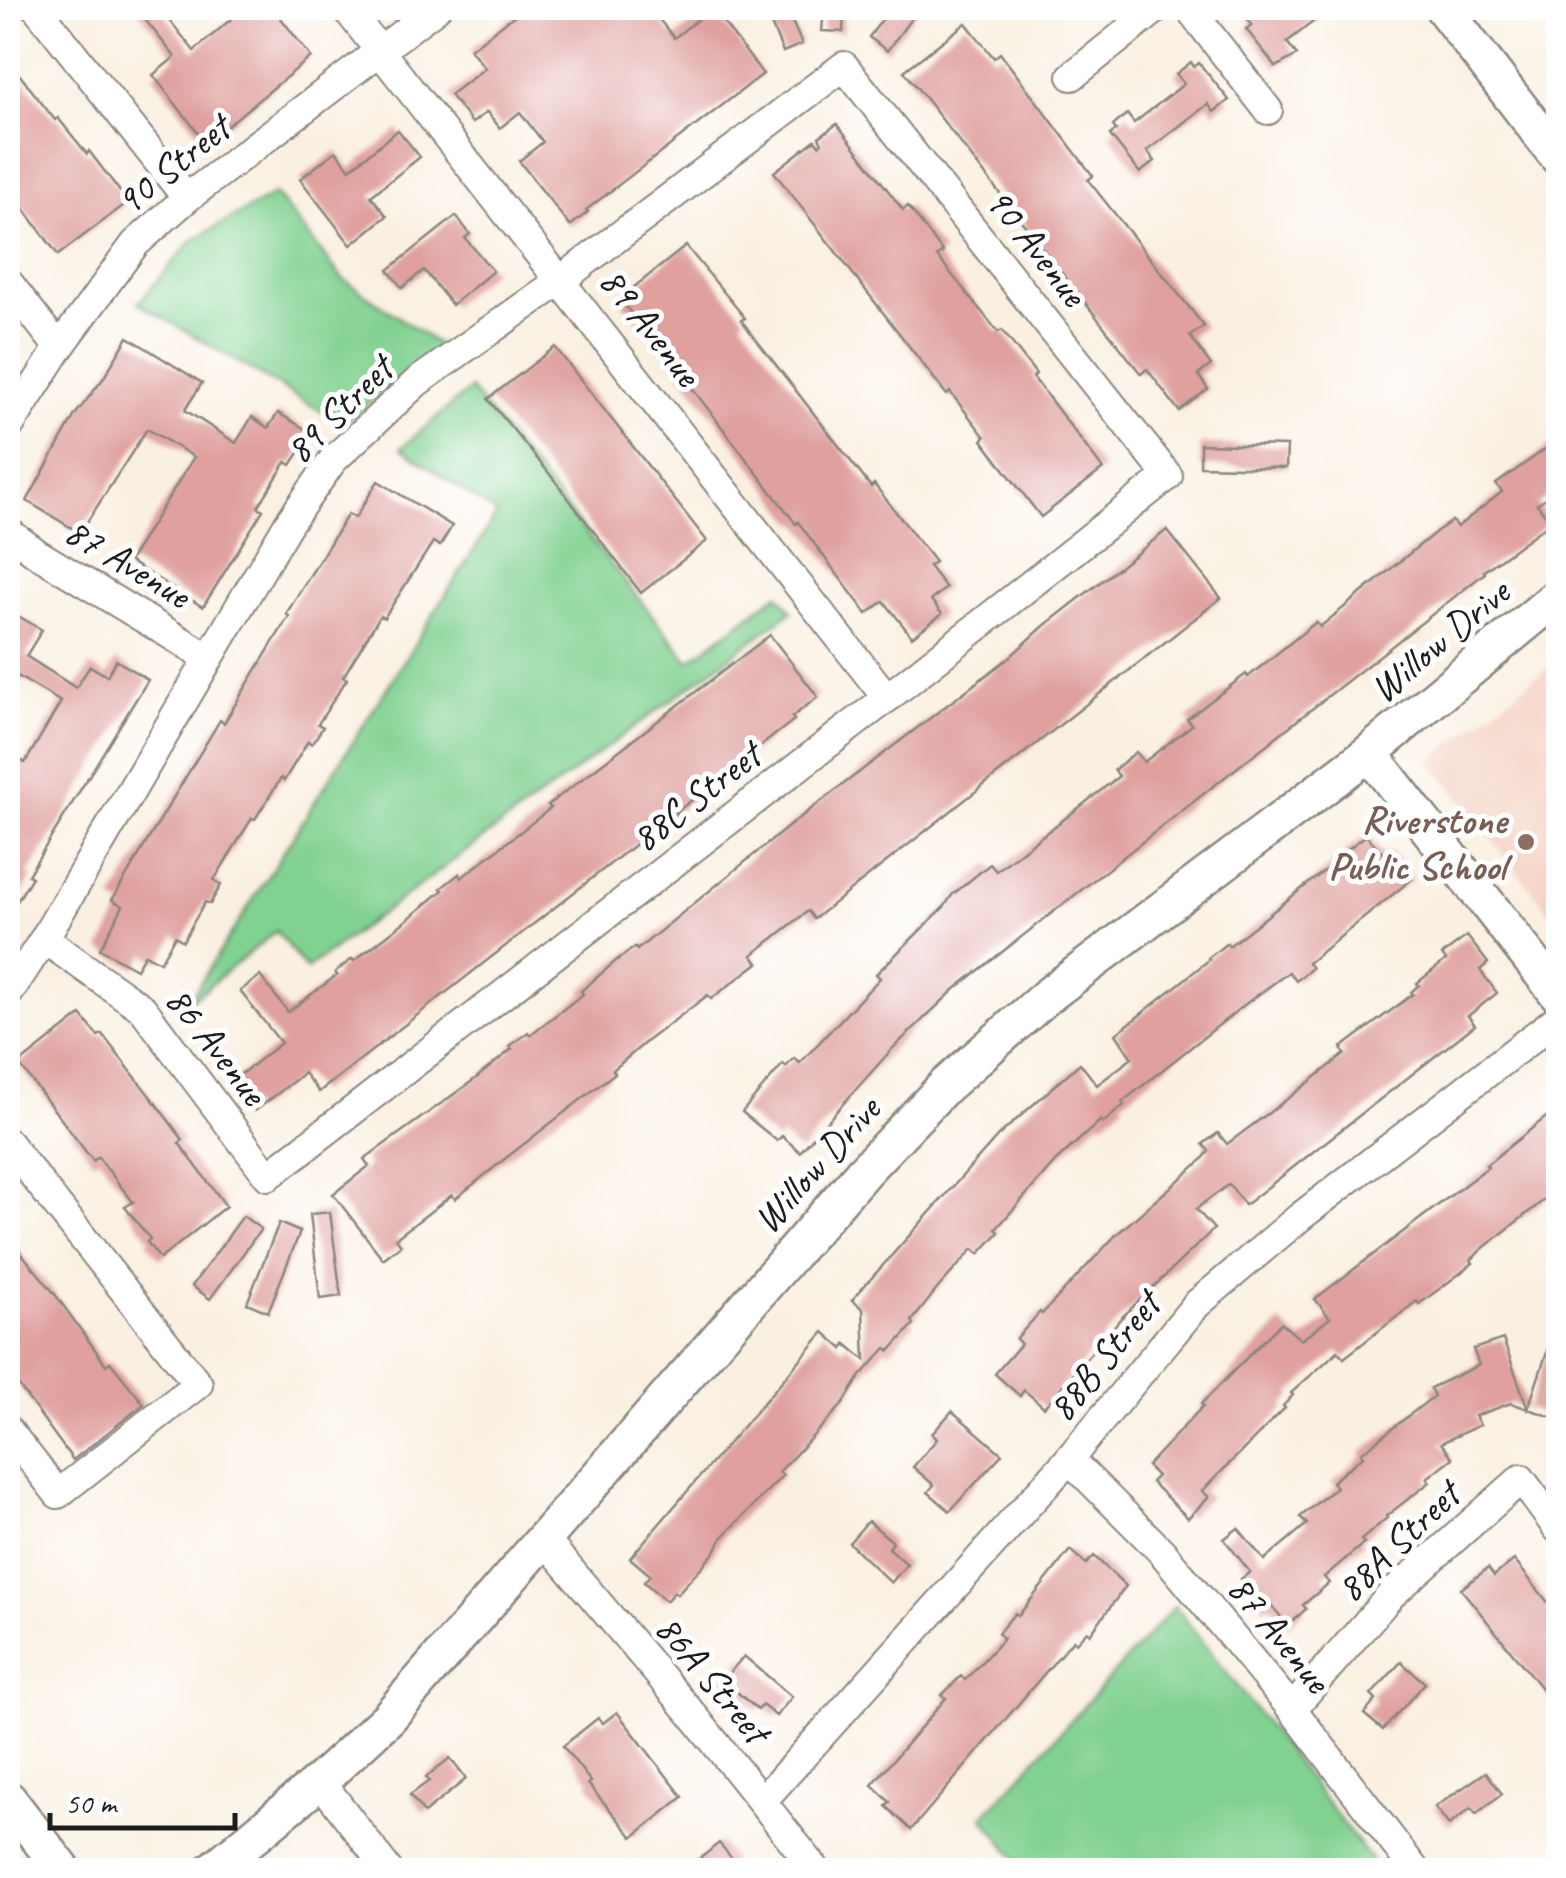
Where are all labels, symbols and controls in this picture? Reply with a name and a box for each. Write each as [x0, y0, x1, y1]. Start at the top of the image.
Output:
street label: 90 Street [105, 100, 244, 226]
street label: 90 Avenue [974, 177, 1100, 319]
street label: 89 Avenue [588, 257, 714, 399]
street label: 89 Street [274, 341, 407, 474]
street label: 87 Avenue [56, 506, 202, 621]
street label: Willow Drive [1360, 566, 1522, 714]
street label: 88C Street [621, 727, 775, 863]
place label: Riverstone Public School [1328, 795, 1513, 891]
marker: Riverstone Public School [1515, 831, 1537, 853]
street label: 86 Avenue [154, 976, 280, 1118]
street label: Willow Drive [742, 1084, 893, 1243]
street label: 88B Street [1036, 1277, 1175, 1432]
street label: 88A Street [1325, 1467, 1474, 1613]
street label: 87 Avenue [1216, 1564, 1344, 1705]
street label: 86A Street [644, 1604, 784, 1758]
scale bar [50, 1768, 235, 1830]
text: 50 m [65, 1784, 118, 1822]

